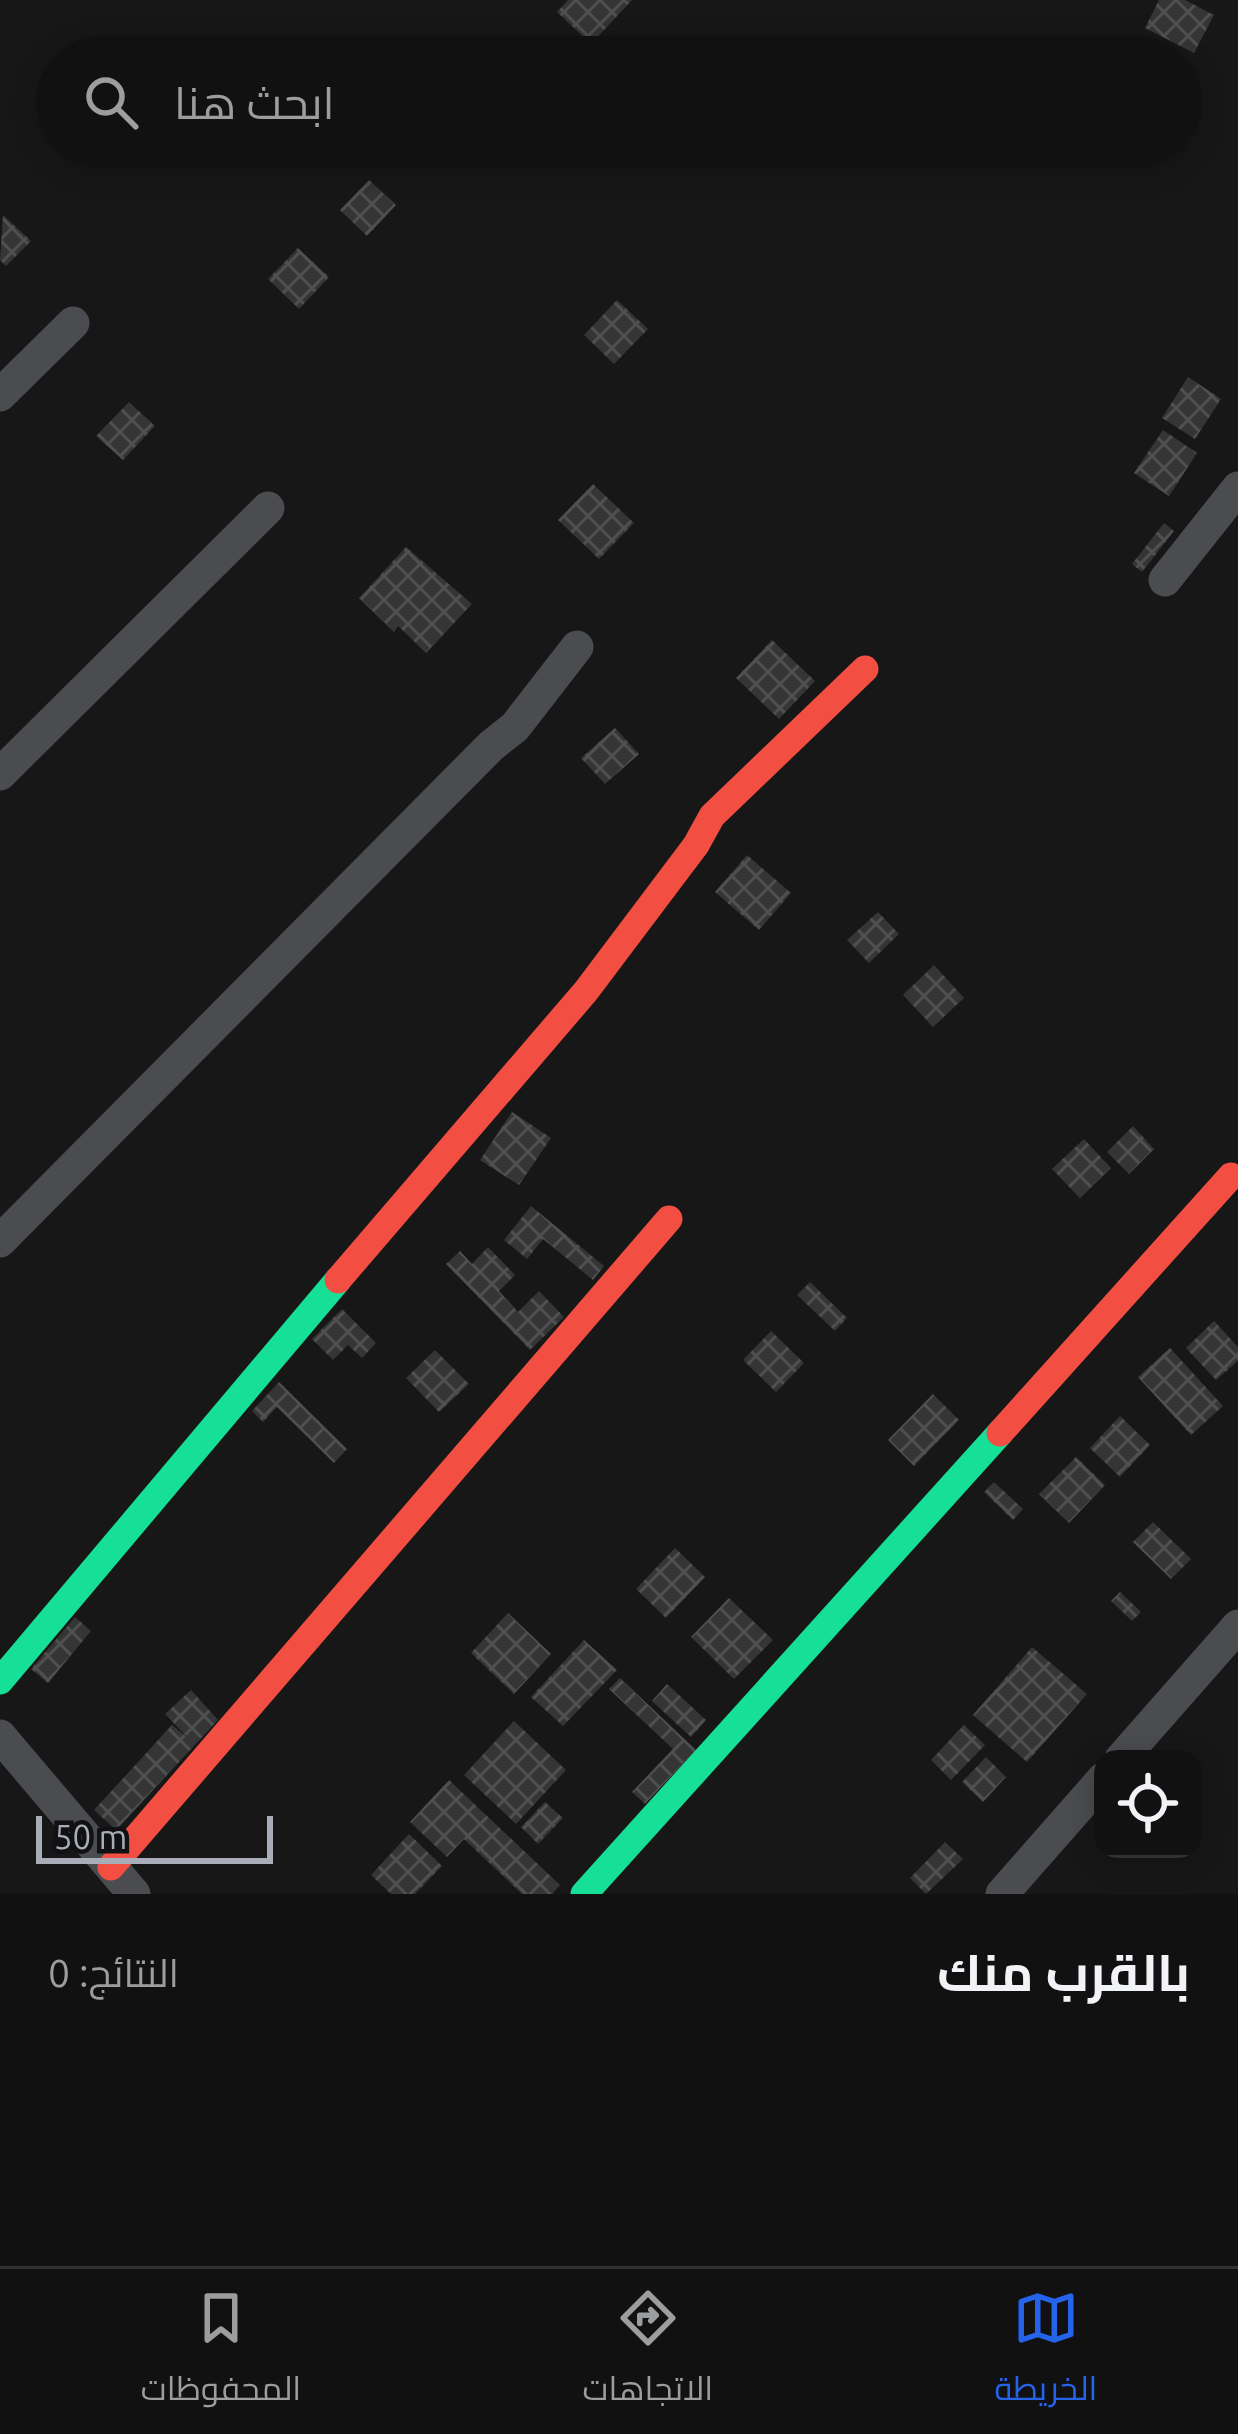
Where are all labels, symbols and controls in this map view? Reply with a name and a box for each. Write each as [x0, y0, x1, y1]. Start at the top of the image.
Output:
search box [36, 36, 1202, 168]
icon: search [78, 69, 144, 135]
text: ابحث هنا [174, 77, 335, 128]
map controls [1094, 1750, 1202, 1858]
button: locate [1094, 1750, 1202, 1858]
scale bar [36, 1810, 273, 1863]
text: 50 m [54, 1818, 127, 1855]
text: بالقرب منك [937, 1943, 1190, 2001]
text: النتائج: 0 [48, 1951, 179, 1994]
tab: المحفوظات [141, 2285, 301, 2419]
tab: الاتجاهات [583, 2285, 713, 2419]
tab: الخريطة [994, 2285, 1097, 2419]

